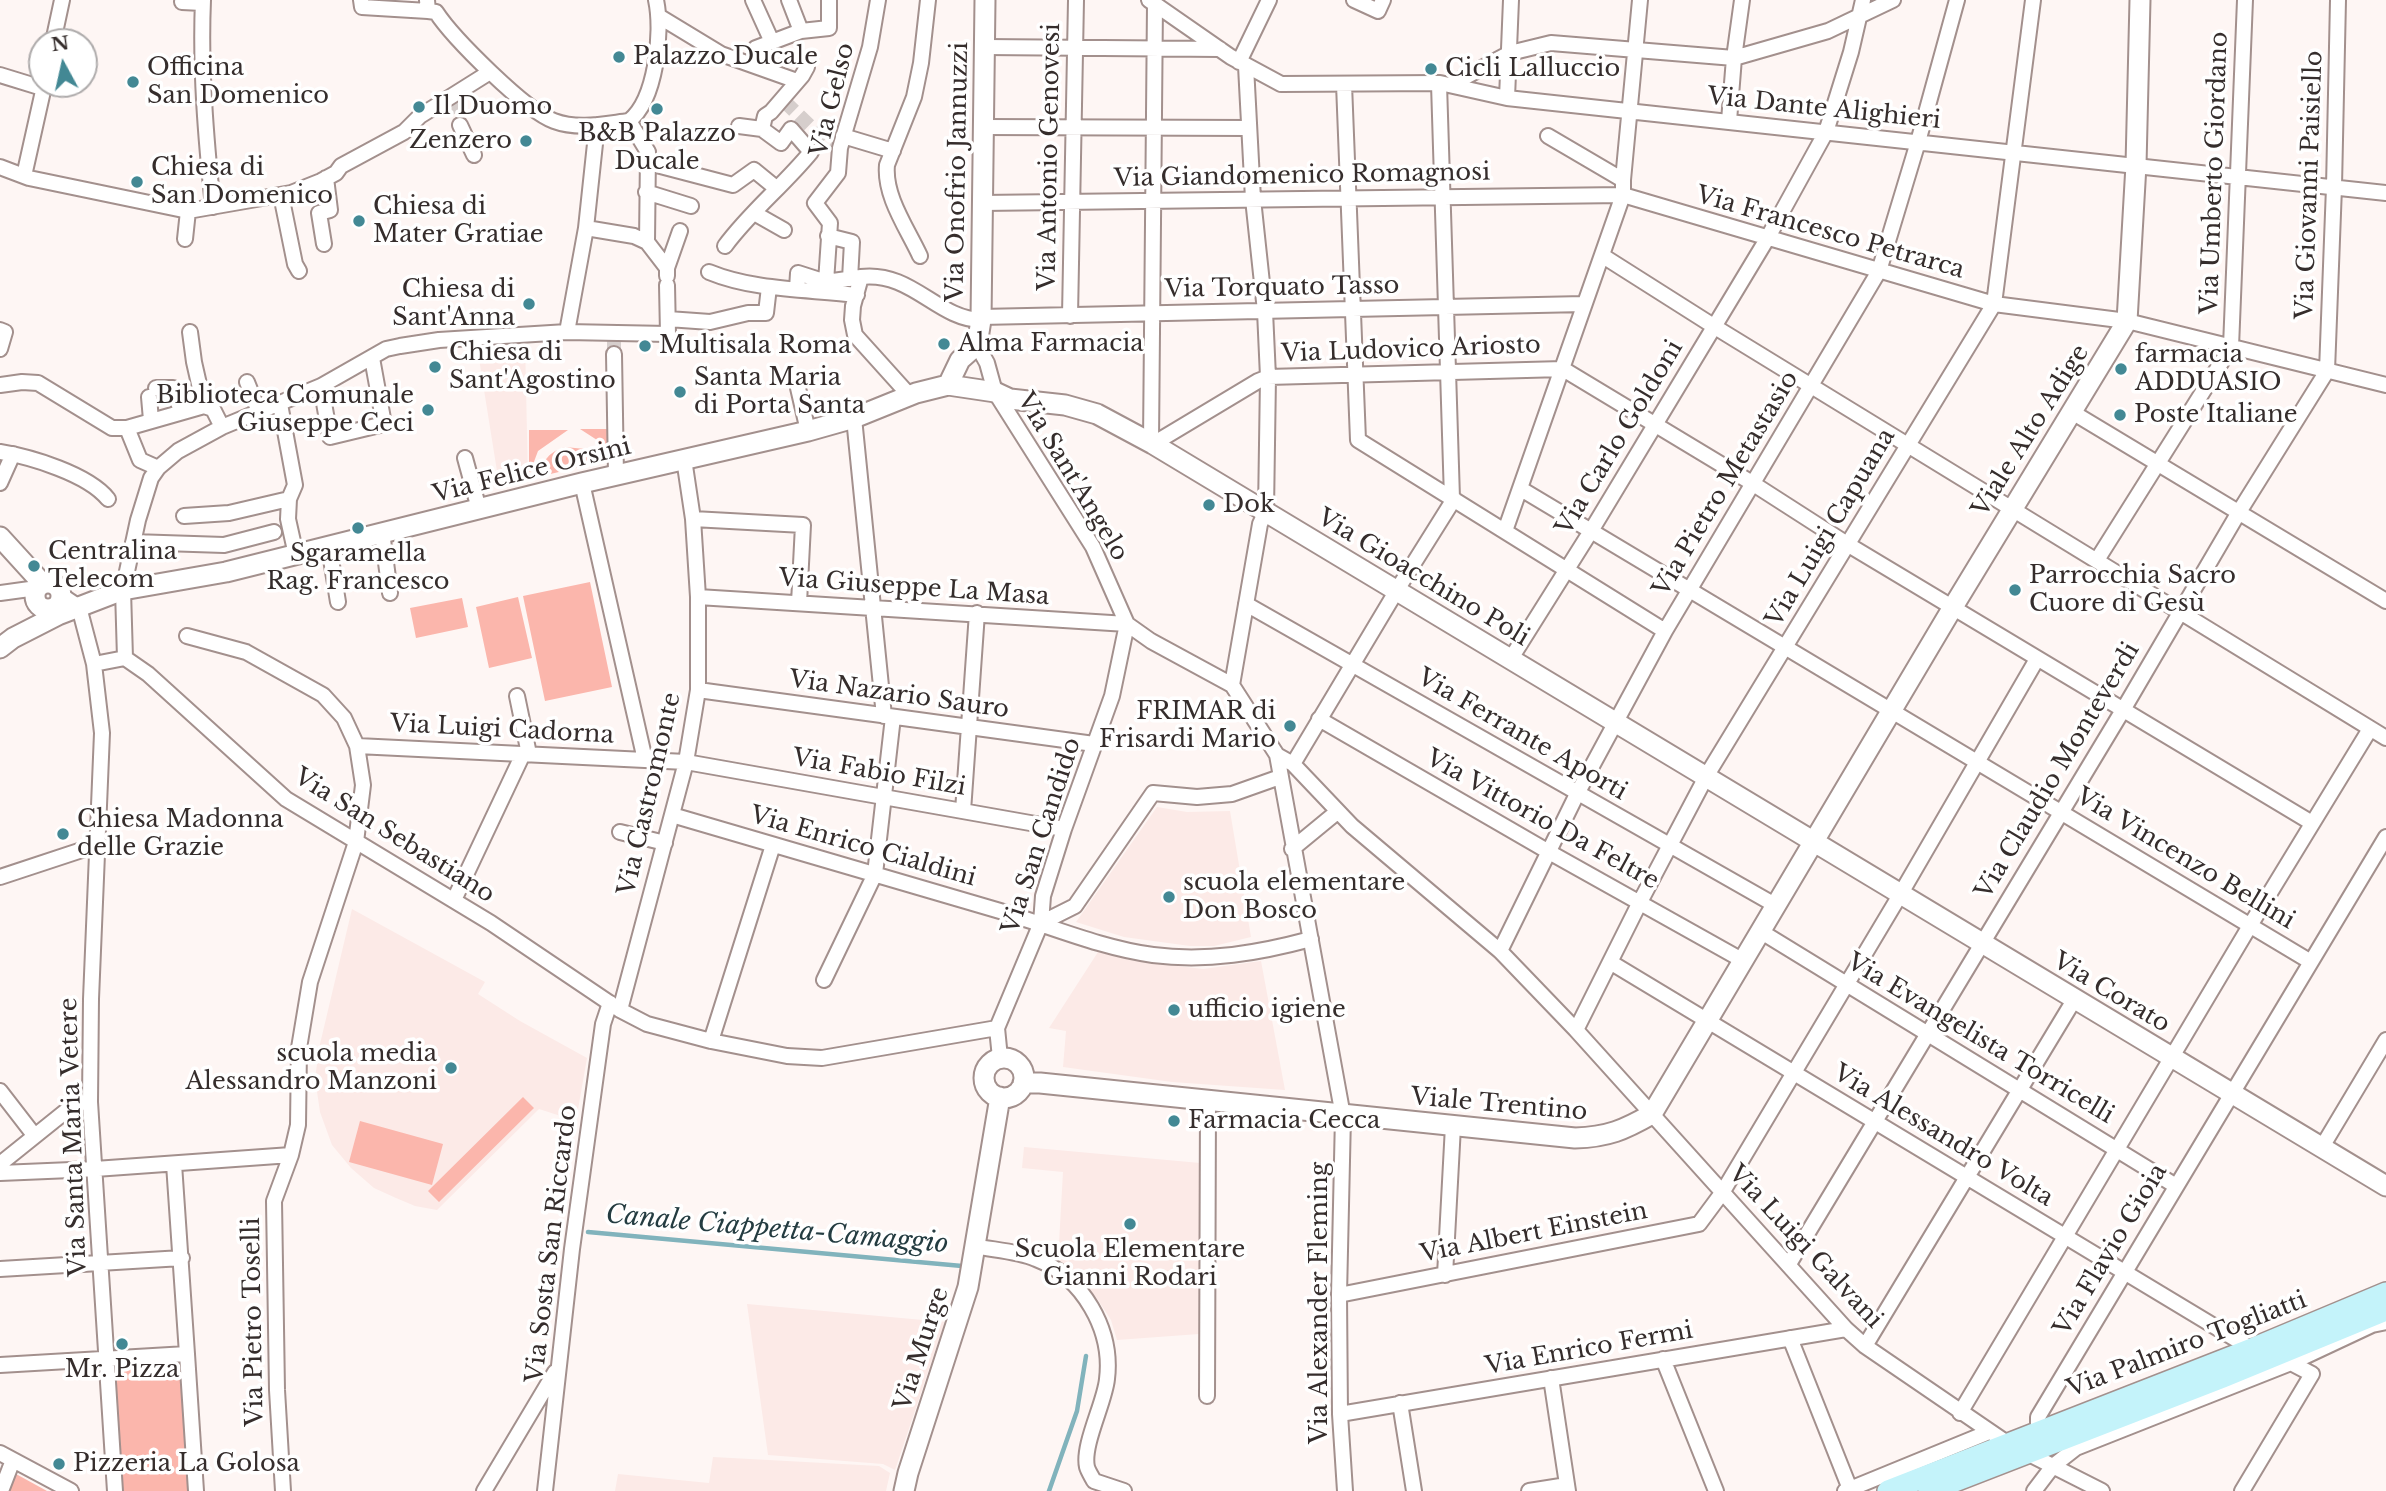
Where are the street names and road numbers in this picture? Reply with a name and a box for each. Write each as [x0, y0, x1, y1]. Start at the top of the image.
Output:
street label: Via Antonio Genovesi [1033, 23, 1067, 291]
street label: Via Umberto Giordano [2196, 31, 2234, 315]
street label: Via Gelso [805, 40, 861, 160]
street label: Via Onofrio Jannuzzi [941, 42, 975, 302]
street label: Via Giovanni Paisiello [2291, 50, 2329, 320]
street label: Via Dante Alighieri [1706, 82, 1942, 136]
street label: Via Giandomenico Romagnosi [1114, 158, 1490, 194]
street label: Via Francesco Petrarca [1693, 181, 1967, 285]
street label: Via Torquato Tasso [1164, 272, 1400, 304]
street label: Via Ludovico Ariosto [1281, 331, 1541, 369]
street label: Via Carlo Goldoni [1550, 335, 1690, 541]
street label: Viale Alto Adige [1967, 340, 2095, 522]
street label: Via Pietro Metastasio [1647, 366, 1805, 602]
street label: Via Sant'Angelo [1010, 388, 1134, 566]
street label: Via Luigi Capuana [1760, 424, 1902, 632]
street label: Via Felice Orsini [430, 432, 634, 510]
street label: Via Gioacchino Poli [1312, 503, 1534, 653]
street label: Via Giuseppe La Masa [778, 564, 1050, 612]
street label: Via Claudio Monteverdi [1970, 638, 2146, 904]
street label: Via Ferrante Aporti [1412, 663, 1632, 807]
street label: Via Nazario Sauro [787, 665, 1011, 725]
street label: Via Castromonte [613, 690, 687, 898]
street label: Via Luigi Cadorna [389, 710, 615, 750]
street label: Via San Candido [997, 734, 1087, 938]
street label: Via Fabio Filzi [790, 744, 968, 802]
street label: Via Vittorio Da Feltre [1421, 744, 1663, 896]
street label: Via San Sebastiano [288, 763, 500, 909]
street label: Via Vincenzo Bellini [2070, 782, 2300, 936]
street label: Via Enrico Cialdini [747, 801, 979, 893]
street label: Via Corato [2047, 947, 2175, 1039]
street label: Via Evangelista Torricelli [1841, 948, 2119, 1130]
street label: Via Santa Maria Vetere [55, 997, 93, 1277]
street label: Via Alessandro Volta [1828, 1059, 2058, 1213]
street label: Viale Trentino [1410, 1083, 1588, 1127]
street label: Via Sosta San Riccardo [521, 1103, 583, 1385]
street label: Via Flavio Gioia [2048, 1159, 2174, 1341]
street label: Via Luigi Galvani [1722, 1160, 1888, 1334]
street label: Via Alexander Fleming [1306, 1162, 1334, 1444]
street label: Via Albert Einstein [1418, 1197, 1650, 1269]
street label: Via Pietro Toselli [238, 1217, 270, 1427]
street label: Via Murge [888, 1284, 956, 1414]
street label: Via Palmiro Togliatti [2063, 1286, 2311, 1404]
street label: Via Enrico Fermi [1483, 1317, 1695, 1381]

